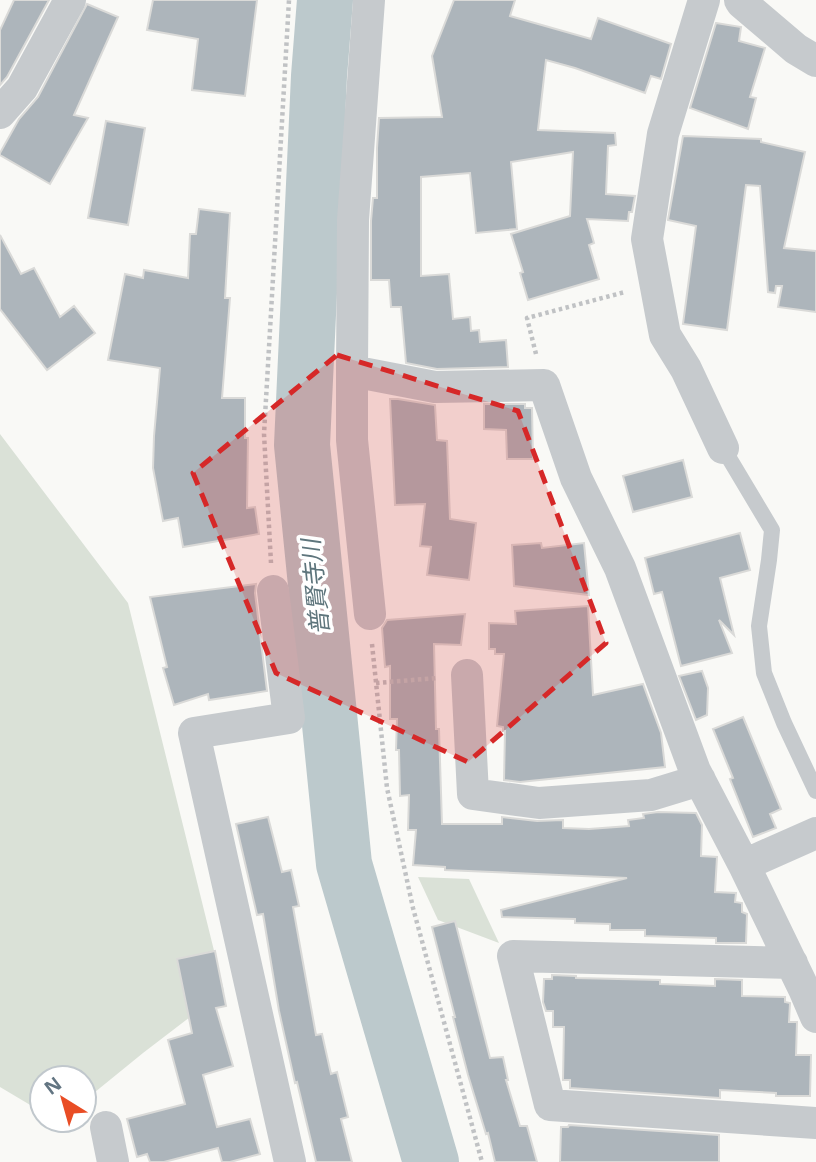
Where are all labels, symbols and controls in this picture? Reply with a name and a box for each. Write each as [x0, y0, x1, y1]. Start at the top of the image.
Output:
water label: 普賢寺川 [293, 535, 336, 637]
north arrow [28, 1064, 98, 1134]
text: N [39, 1070, 67, 1100]

